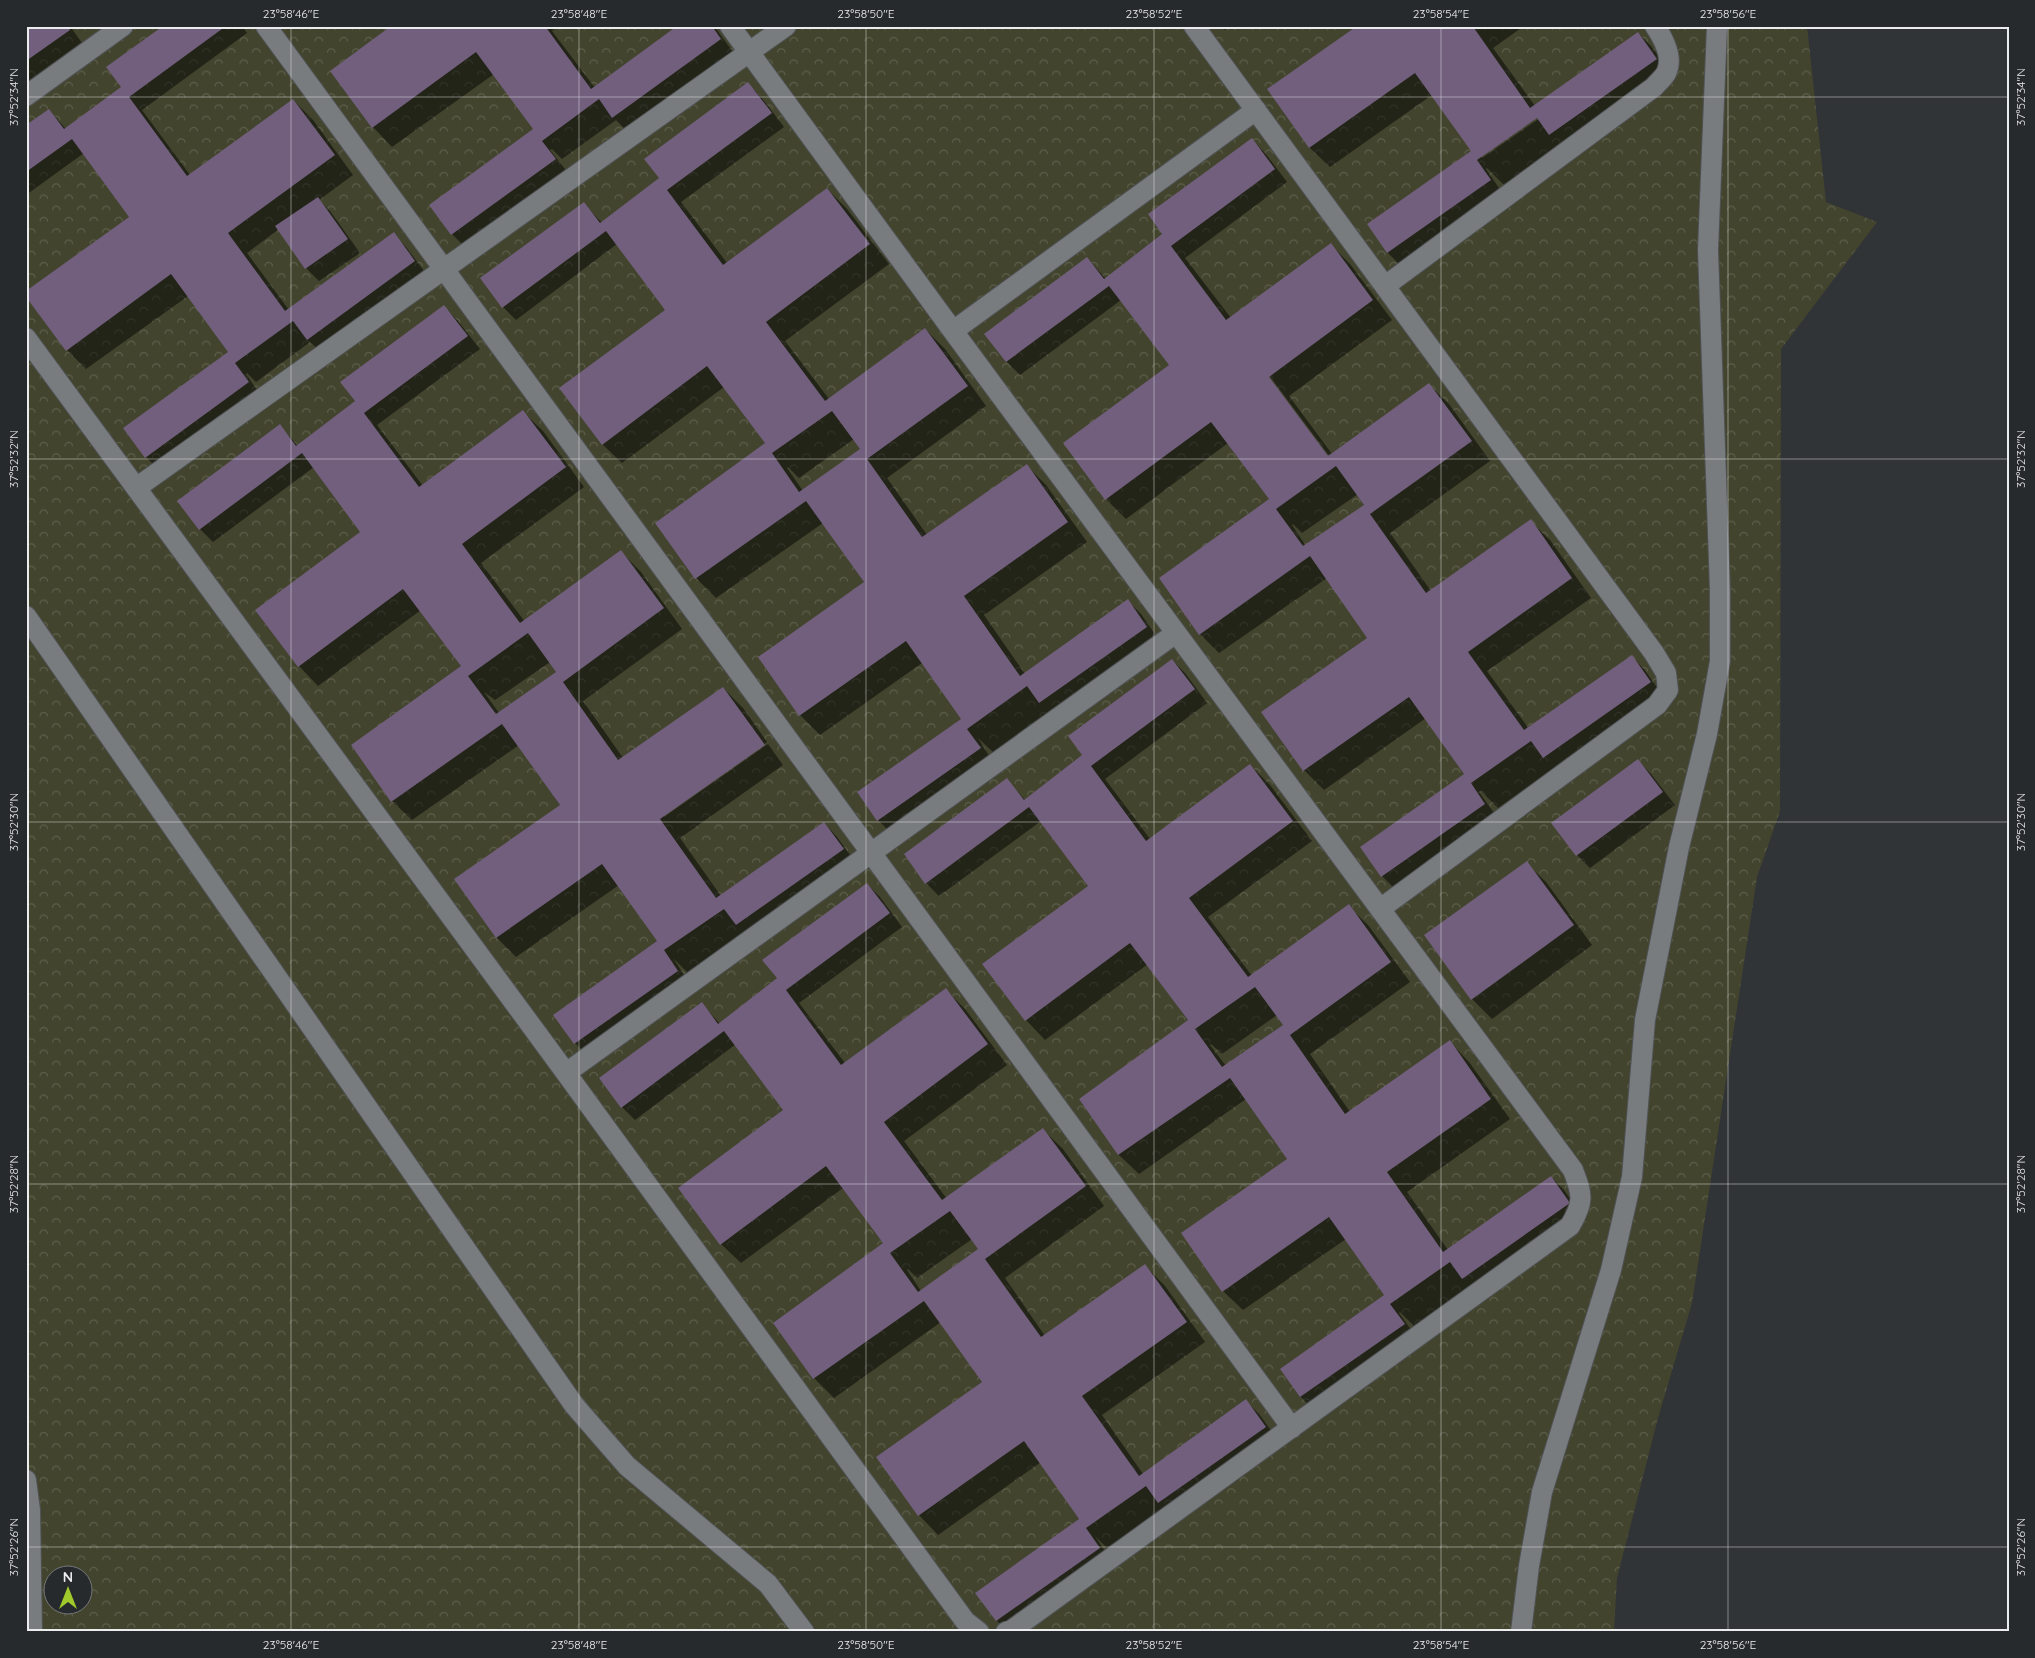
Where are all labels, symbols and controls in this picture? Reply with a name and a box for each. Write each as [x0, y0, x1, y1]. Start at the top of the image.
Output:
text: 23°58'46"E [263, 6, 319, 21]
text: 23°58'48"E [551, 6, 607, 21]
text: 23°58'50"E [837, 6, 895, 21]
text: 23°58'52"E [1126, 6, 1183, 21]
text: 23°58'54"E [1413, 6, 1469, 21]
text: 23°58'56"E [1700, 6, 1757, 21]
text: 37°52'34"N [6, 68, 21, 126]
text: 37°52'34"N [2013, 68, 2028, 126]
text: 37°52'32"N [6, 430, 21, 488]
text: 37°52'32"N [2013, 430, 2028, 488]
text: 37°52'30"N [6, 793, 21, 851]
text: 37°52'30"N [2013, 793, 2028, 851]
text: 37°52'28"N [6, 1155, 21, 1213]
text: 37°52'28"N [2013, 1155, 2028, 1213]
text: 37°52'26"N [6, 1518, 21, 1576]
text: 37°52'26"N [2013, 1518, 2028, 1576]
north arrow [42, 1566, 92, 1616]
text: N [63, 1568, 73, 1586]
text: 23°58'46"E [263, 1637, 319, 1652]
text: 23°58'48"E [551, 1637, 607, 1652]
text: 23°58'50"E [837, 1637, 895, 1652]
text: 23°58'52"E [1126, 1637, 1183, 1652]
text: 23°58'54"E [1413, 1637, 1469, 1652]
text: 23°58'56"E [1700, 1637, 1757, 1652]

